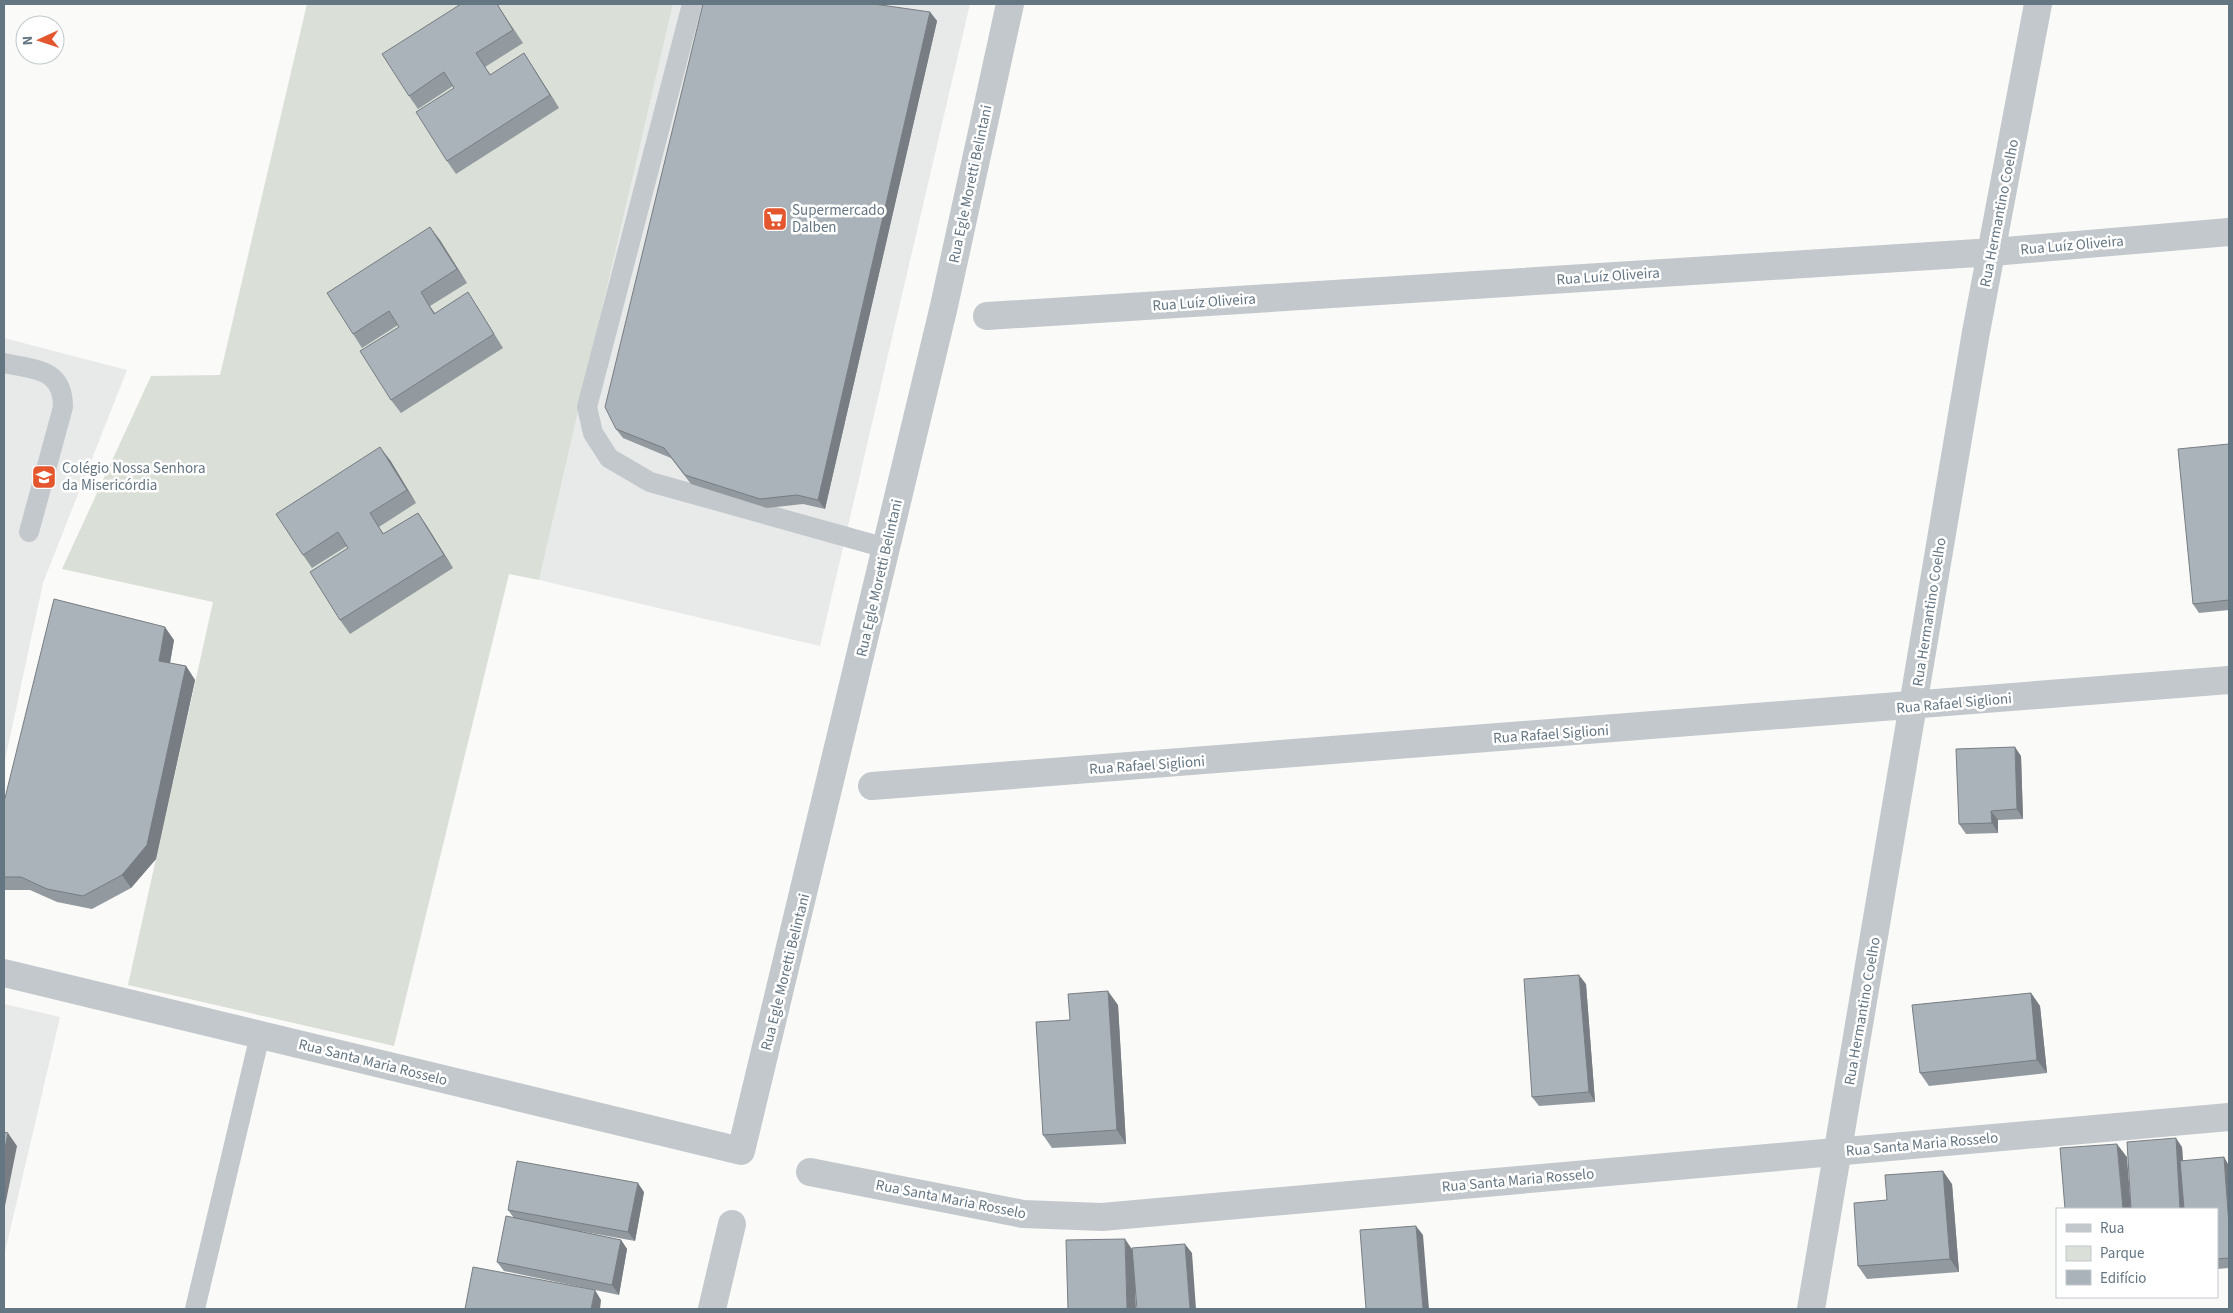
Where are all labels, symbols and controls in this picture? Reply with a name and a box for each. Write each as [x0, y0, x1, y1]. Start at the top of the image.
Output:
north arrow [15, 15, 65, 65]
text: N [18, 35, 38, 46]
street label: Rua Egle Moretti Belintani [943, 103, 998, 265]
street label: Rua Hermantino Coelho [1975, 137, 2024, 289]
place label: Supermercado Dalben [792, 200, 885, 238]
supermarket icon: Supermercado Dalben [762, 206, 788, 232]
street label: Rua Luíz Oliveira [2020, 231, 2125, 260]
street label: Rua Luíz Oliveira [1556, 262, 1660, 291]
street label: Rua Luíz Oliveira [1152, 288, 1256, 317]
place label: Colégio Nossa Senhora da Misericórdia [62, 458, 205, 496]
school or university icon: Colégio Nossa Senhora da Misericórdia [31, 464, 57, 490]
street label: Rua Egle Moretti Belintani [851, 497, 908, 659]
street label: Rua Hermantino Coelho [1907, 536, 1952, 688]
street label: Rua Rafael Siglioni [1895, 688, 2013, 719]
street label: Rua Rafael Siglioni [1492, 720, 1610, 749]
street label: Rua Rafael Siglioni [1088, 751, 1206, 780]
street label: Rua Egle Moretti Belintani [756, 891, 815, 1053]
street label: Rua Hermantino Coelho [1839, 935, 1886, 1087]
street label: Rua Santa Maria Rosselo [296, 1034, 450, 1091]
street label: Rua Santa Maria Rosselo [1845, 1127, 1999, 1162]
street label: Rua Santa Maria Rosselo [1441, 1163, 1595, 1198]
street label: Rua Santa Maria Rosselo [874, 1175, 1028, 1224]
legend [2056, 1208, 2218, 1298]
text: Rua [2100, 1218, 2124, 1239]
text: Parque [2100, 1243, 2144, 1264]
text: Edifício [2100, 1268, 2147, 1289]

